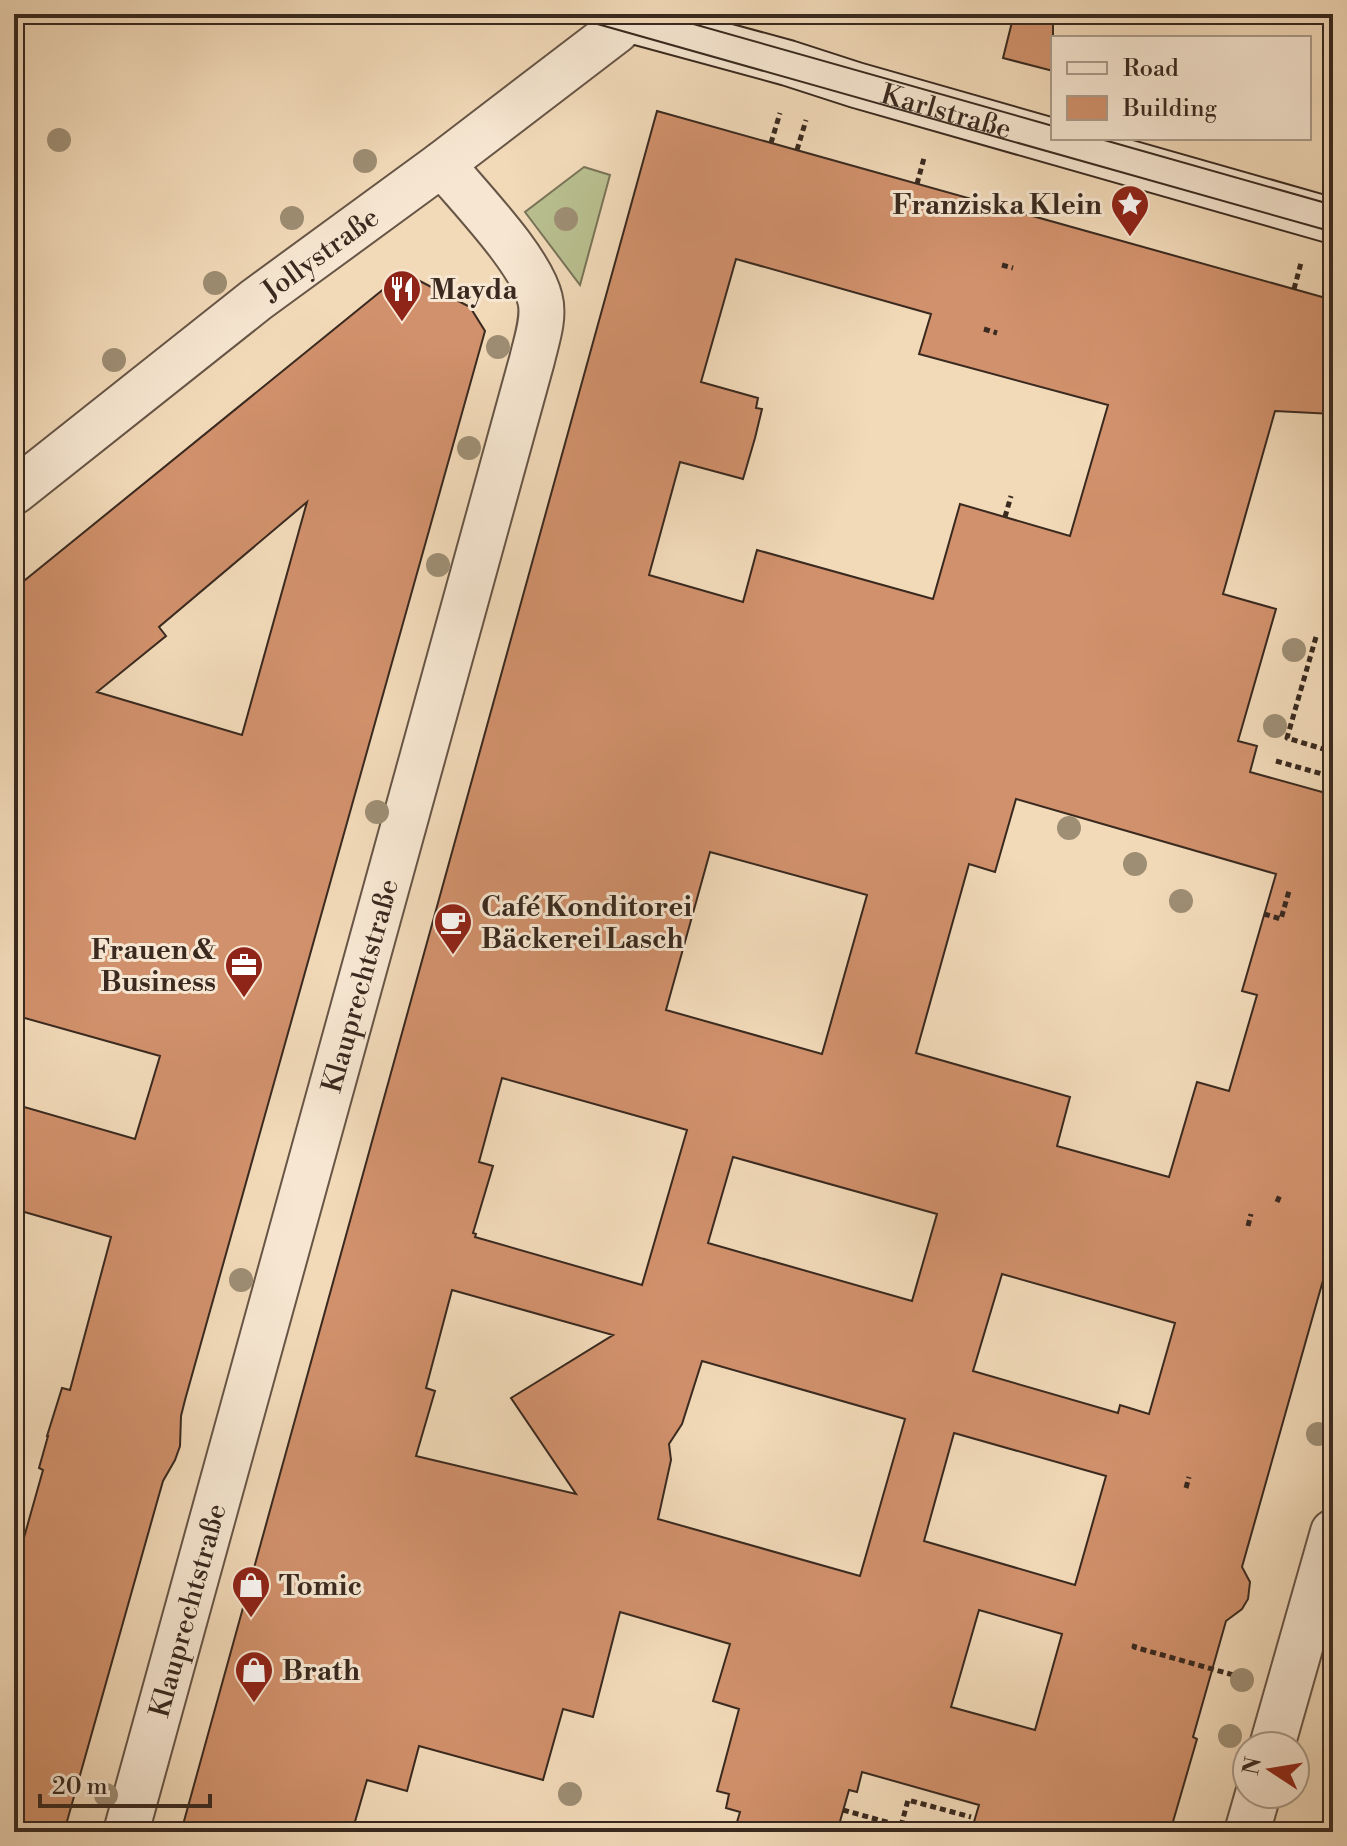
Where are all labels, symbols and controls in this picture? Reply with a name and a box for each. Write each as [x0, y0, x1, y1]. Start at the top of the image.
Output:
legend [1051, 36, 1311, 140]
text: Road [1123, 54, 1179, 84]
street label: Karlstraße [877, 77, 1015, 147]
text: Building [1122, 94, 1217, 124]
place icon: Franziska Klein [1109, 183, 1151, 238]
place label: Franziska Klein [893, 188, 1102, 223]
street label: Jollystraße [255, 200, 386, 310]
restaurant icon: Mayda [381, 268, 423, 323]
place label: Mayda [430, 273, 518, 308]
street label: Klauprechtstraße [315, 875, 407, 1097]
place label: Café Konditorei Bäckerei Lasch [481, 890, 692, 957]
cafe icon: Café Konditorei Bäckerei Lasch [432, 901, 474, 956]
place label: Frauen & Business [91, 933, 217, 1000]
office icon: Frauen & Business [223, 944, 265, 999]
street label: Klauprechtstraße [142, 1500, 235, 1721]
shop icon: Tomic [230, 1564, 272, 1619]
place label: Tomic [279, 1569, 362, 1604]
shop icon: Brath [233, 1649, 275, 1704]
place label: Brath [282, 1654, 360, 1689]
north arrow [1231, 1730, 1311, 1810]
text: N [1238, 1754, 1268, 1777]
scale bar [40, 1758, 210, 1808]
text: 20 m [52, 1772, 108, 1802]

